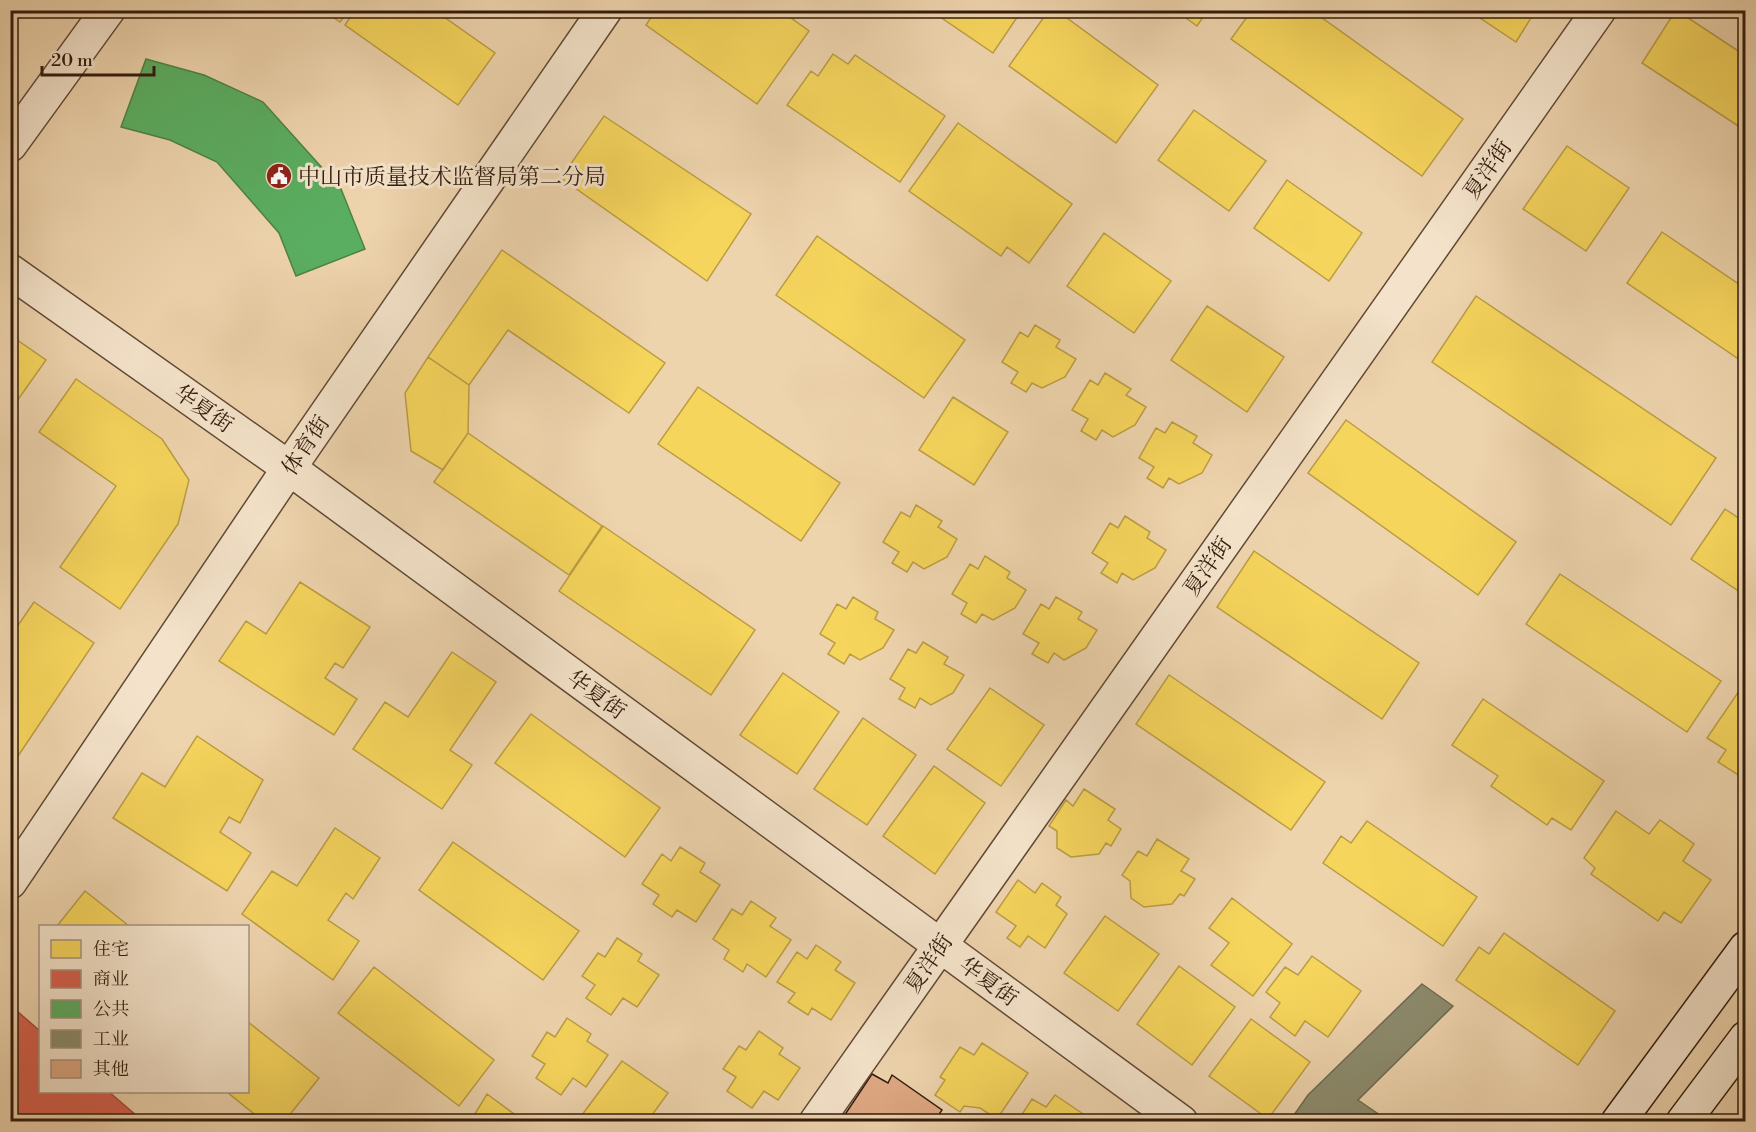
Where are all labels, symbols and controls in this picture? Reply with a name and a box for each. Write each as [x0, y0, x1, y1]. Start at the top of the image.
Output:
scale bar [42, 39, 154, 77]
text: 20 m [51, 49, 93, 72]
street label: 夏洋街 [1458, 135, 1518, 205]
public building icon: 中山市质量技术监督局第二分局 [264, 161, 294, 191]
place label: 中山市质量技术监督局第二分局 [298, 164, 606, 191]
street label: 华夏街 [168, 379, 238, 439]
street label: 体育街 [277, 411, 336, 481]
street label: 夏洋街 [1178, 532, 1238, 602]
street label: 华夏街 [561, 665, 631, 726]
legend [39, 925, 249, 1093]
street label: 夏洋街 [899, 929, 959, 999]
text: 住宅 [93, 938, 129, 961]
street label: 华夏街 [953, 952, 1023, 1013]
text: 商业 [93, 968, 129, 991]
text: 公共 [93, 998, 129, 1021]
text: 工业 [93, 1028, 129, 1051]
text: 其他 [93, 1058, 129, 1081]

